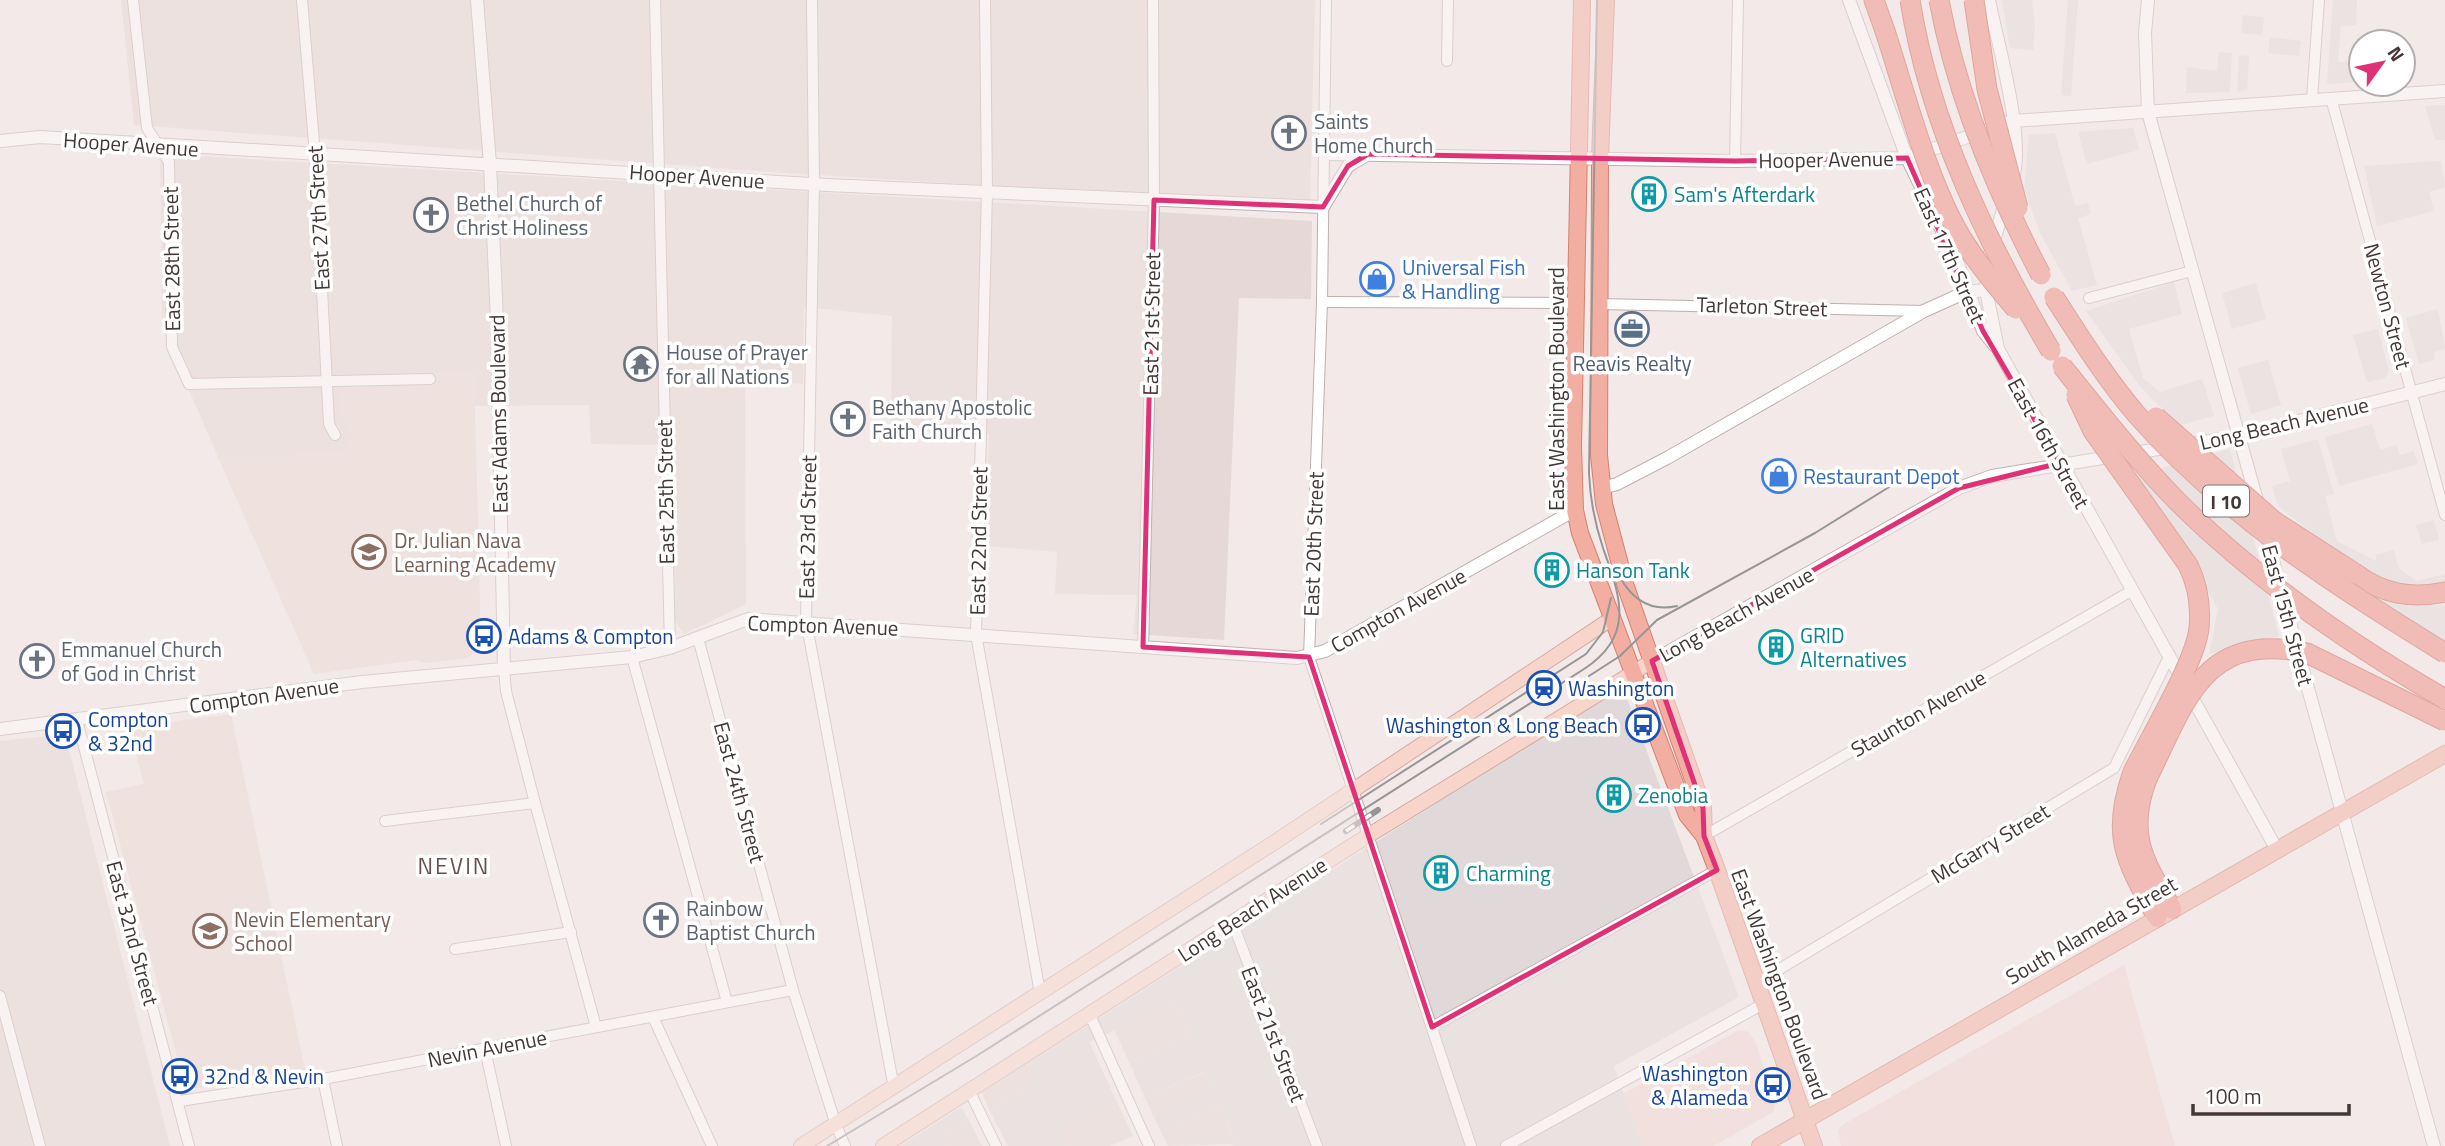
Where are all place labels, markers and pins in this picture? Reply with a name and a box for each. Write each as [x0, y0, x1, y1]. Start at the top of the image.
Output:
place label: Saints Home Church [1314, 105, 1433, 161]
church icon: Saints Home Church [1270, 114, 1308, 152]
building icon: Sam's Afterdark [1630, 175, 1668, 213]
place label: Sam's Afterdark [1674, 178, 1815, 210]
place label: Bethel Church of Christ Holiness [456, 187, 602, 243]
church icon: Bethel Church of Christ Holiness [412, 196, 450, 234]
place label: Universal Fish & Handling [1402, 251, 1526, 307]
shop icon: Universal Fish & Handling [1358, 260, 1396, 298]
office icon: Reavis Realty [1613, 310, 1651, 348]
place label: House of Prayer for all Nations [666, 336, 808, 392]
temple icon: House of Prayer for all Nations [622, 345, 660, 383]
place label: Reavis Realty [1572, 347, 1692, 379]
place label: Bethany Apostolic Faith Church [872, 391, 1032, 447]
church icon: Bethany Apostolic Faith Church [829, 400, 867, 438]
shop icon: Restaurant Depot [1760, 457, 1798, 495]
place label: Restaurant Depot [1803, 460, 1960, 492]
place label: Dr. Julian Nava Learning Academy [394, 524, 556, 580]
school or university icon: Dr. Julian Nava Learning Academy [350, 533, 388, 571]
building icon: Hanson Tank [1533, 551, 1571, 589]
place label: Hanson Tank [1576, 554, 1690, 586]
bus stop icon: Adams & Compton [465, 617, 503, 655]
place label: GRID Alternatives [1800, 619, 1907, 675]
place label: Adams & Compton [508, 620, 674, 652]
building icon: GRID Alternatives [1757, 628, 1795, 666]
place label: Emmanuel Church of God in Christ [61, 633, 222, 689]
church icon: Emmanuel Church of God in Christ [18, 642, 56, 680]
station icon: Washington [1525, 669, 1563, 707]
place label: Washington [1568, 672, 1674, 704]
place label: Compton & 32nd [88, 703, 169, 759]
bus stop icon: Washington & Long Beach [1624, 706, 1662, 744]
place label: Washington & Long Beach [1386, 709, 1618, 741]
bus stop icon: Compton & 32nd [44, 712, 82, 750]
building icon: Zenobia [1595, 776, 1633, 814]
place label: Zenobia [1638, 779, 1709, 811]
building icon: Charming [1422, 854, 1460, 892]
place label: Charming [1466, 857, 1551, 889]
place label: Rainbow Baptist Church [686, 892, 816, 948]
church icon: Rainbow Baptist Church [642, 901, 680, 939]
place label: Nevin Elementary School [234, 903, 391, 959]
school or university icon: Nevin Elementary School [191, 912, 229, 950]
bus stop icon: 32nd & Nevin [161, 1057, 199, 1095]
place label: Washington & Alameda [1642, 1057, 1748, 1113]
place label: 32nd & Nevin [204, 1060, 324, 1092]
bus stop icon: Washington & Alameda [1754, 1066, 1792, 1104]

